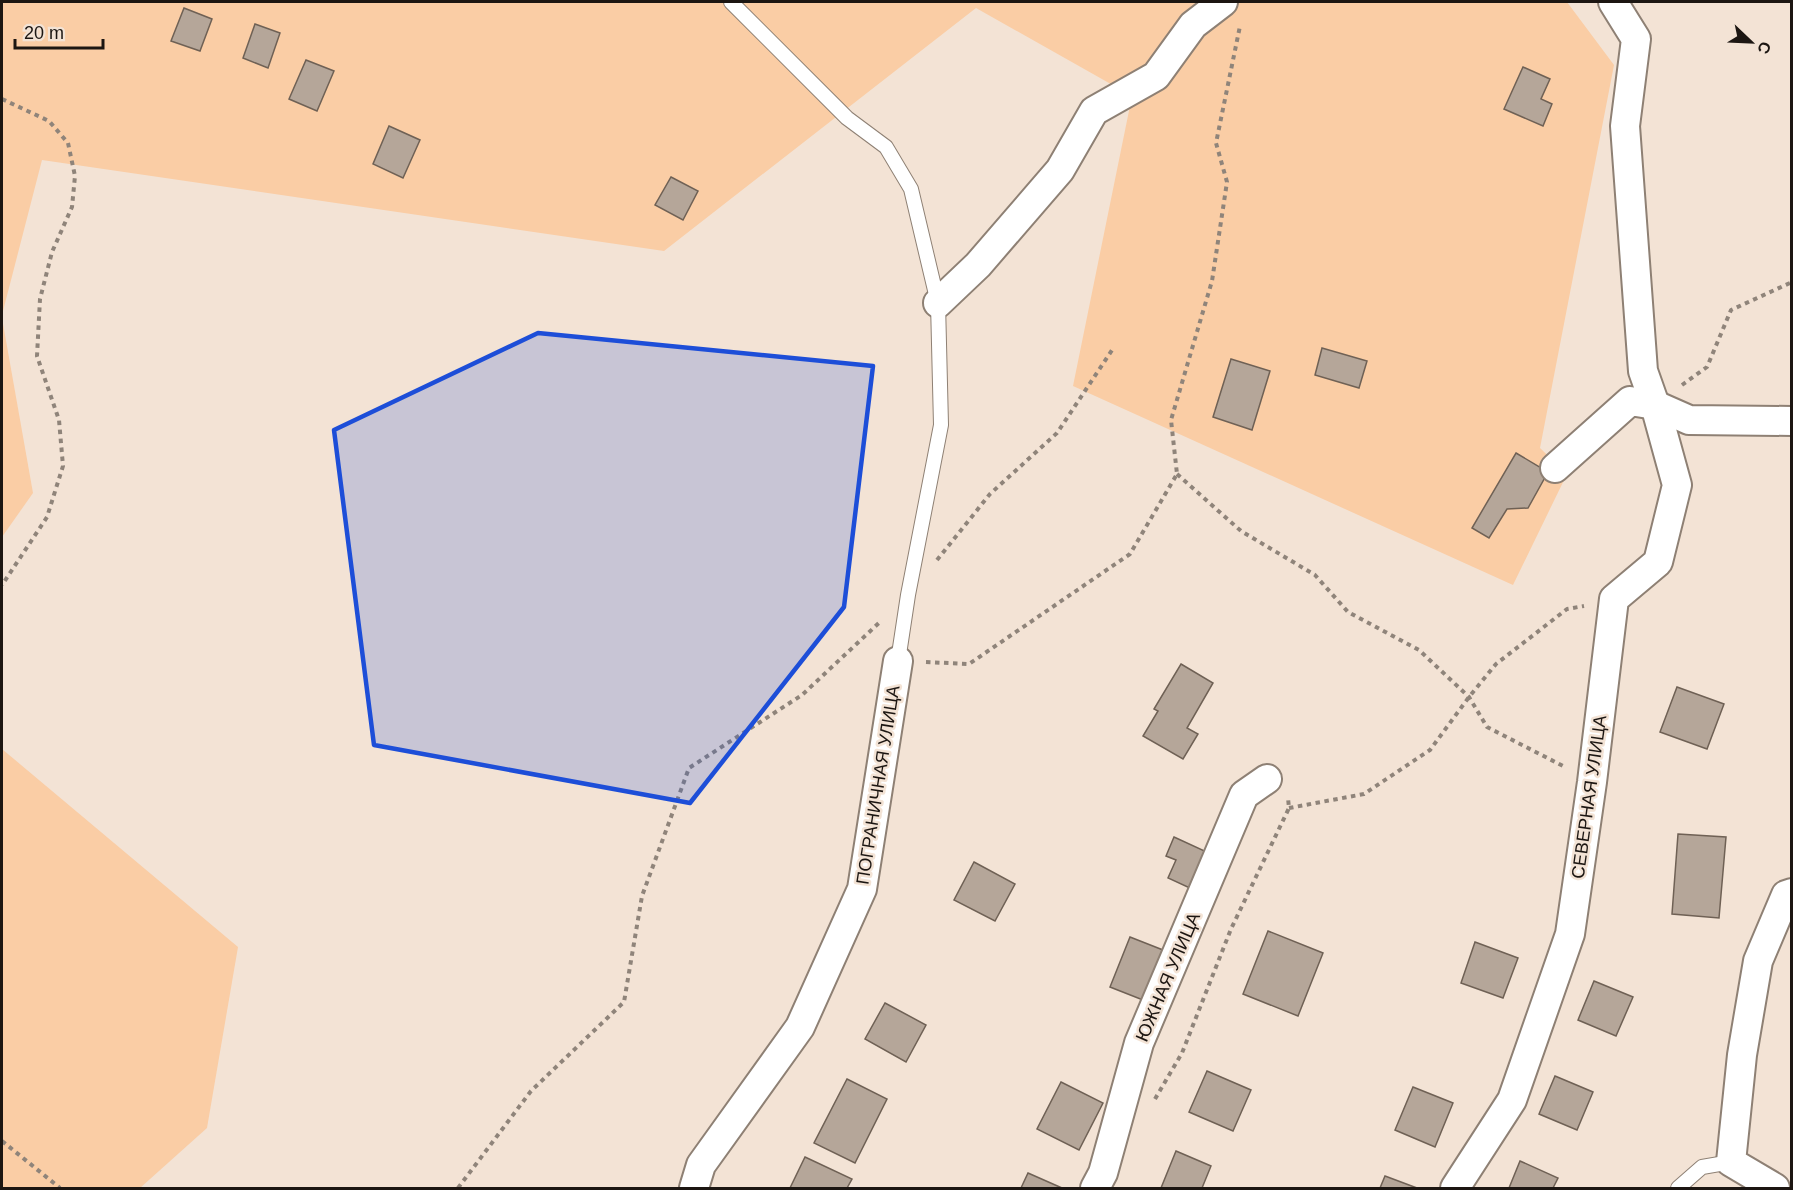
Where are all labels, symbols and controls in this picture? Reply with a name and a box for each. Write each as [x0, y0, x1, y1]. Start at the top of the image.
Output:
scale bar [15, 12, 104, 50]
north arrow [1721, 12, 1781, 72]
text: 20 m [24, 23, 64, 43]
text: С [1754, 39, 1774, 57]
street label: ПОГРАНИЧНАЯ УЛИЦА [852, 684, 904, 886]
street label: СЕВЕРНАЯ УЛИЦА [1568, 714, 1610, 880]
street label: ЮЖНАЯ УЛИЦА [1132, 909, 1204, 1045]

